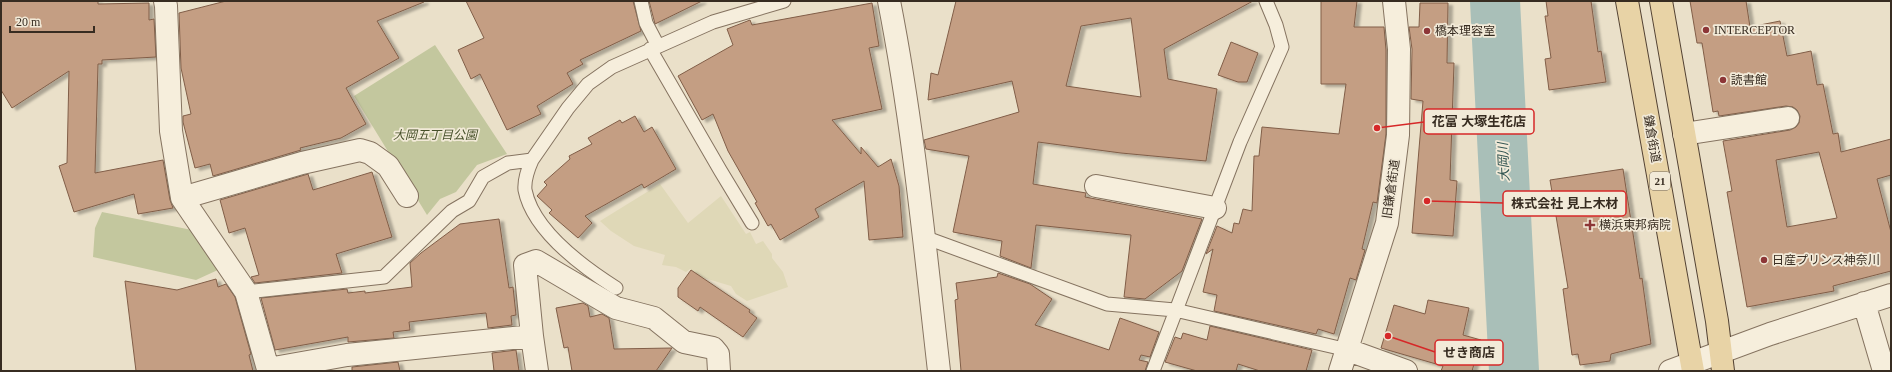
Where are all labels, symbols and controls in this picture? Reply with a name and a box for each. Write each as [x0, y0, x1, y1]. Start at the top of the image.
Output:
scale bar [10, 8, 94, 34]
text: 20 m [16, 15, 41, 29]
place label: INTERCEPTOR [1714, 23, 1795, 37]
place label: 橋本理容室 [1435, 24, 1495, 38]
marker: INTERCEPTOR [1701, 25, 1711, 35]
marker: 橋本理容室 [1422, 26, 1432, 36]
place label: 読書館 [1731, 73, 1767, 87]
marker: 読書館 [1718, 75, 1728, 85]
callout: 花富 大塚生花店 [1424, 109, 1534, 134]
text: 花富 大塚生花店 [1432, 114, 1526, 129]
street label: 鎌倉街道 [1641, 114, 1663, 164]
park label: 大岡五丁目公園 [393, 128, 479, 142]
water label: 大岡川 [1495, 140, 1512, 182]
street label: 旧鎌倉街道 [1380, 158, 1402, 220]
road number: 21 [1650, 172, 1670, 190]
callout: 株式会社 見上木材 [1503, 191, 1626, 216]
text: 株式会社 見上木材 [1511, 196, 1619, 211]
place label: 横浜東邦病院 [1599, 218, 1671, 232]
marker: 横浜東邦病院 [1584, 219, 1596, 231]
place label: 日産プリンス神奈川 [1772, 253, 1880, 267]
marker: 日産プリンス神奈川 [1759, 255, 1769, 265]
callout: せき商店 [1435, 340, 1503, 365]
text: せき商店 [1443, 345, 1495, 360]

